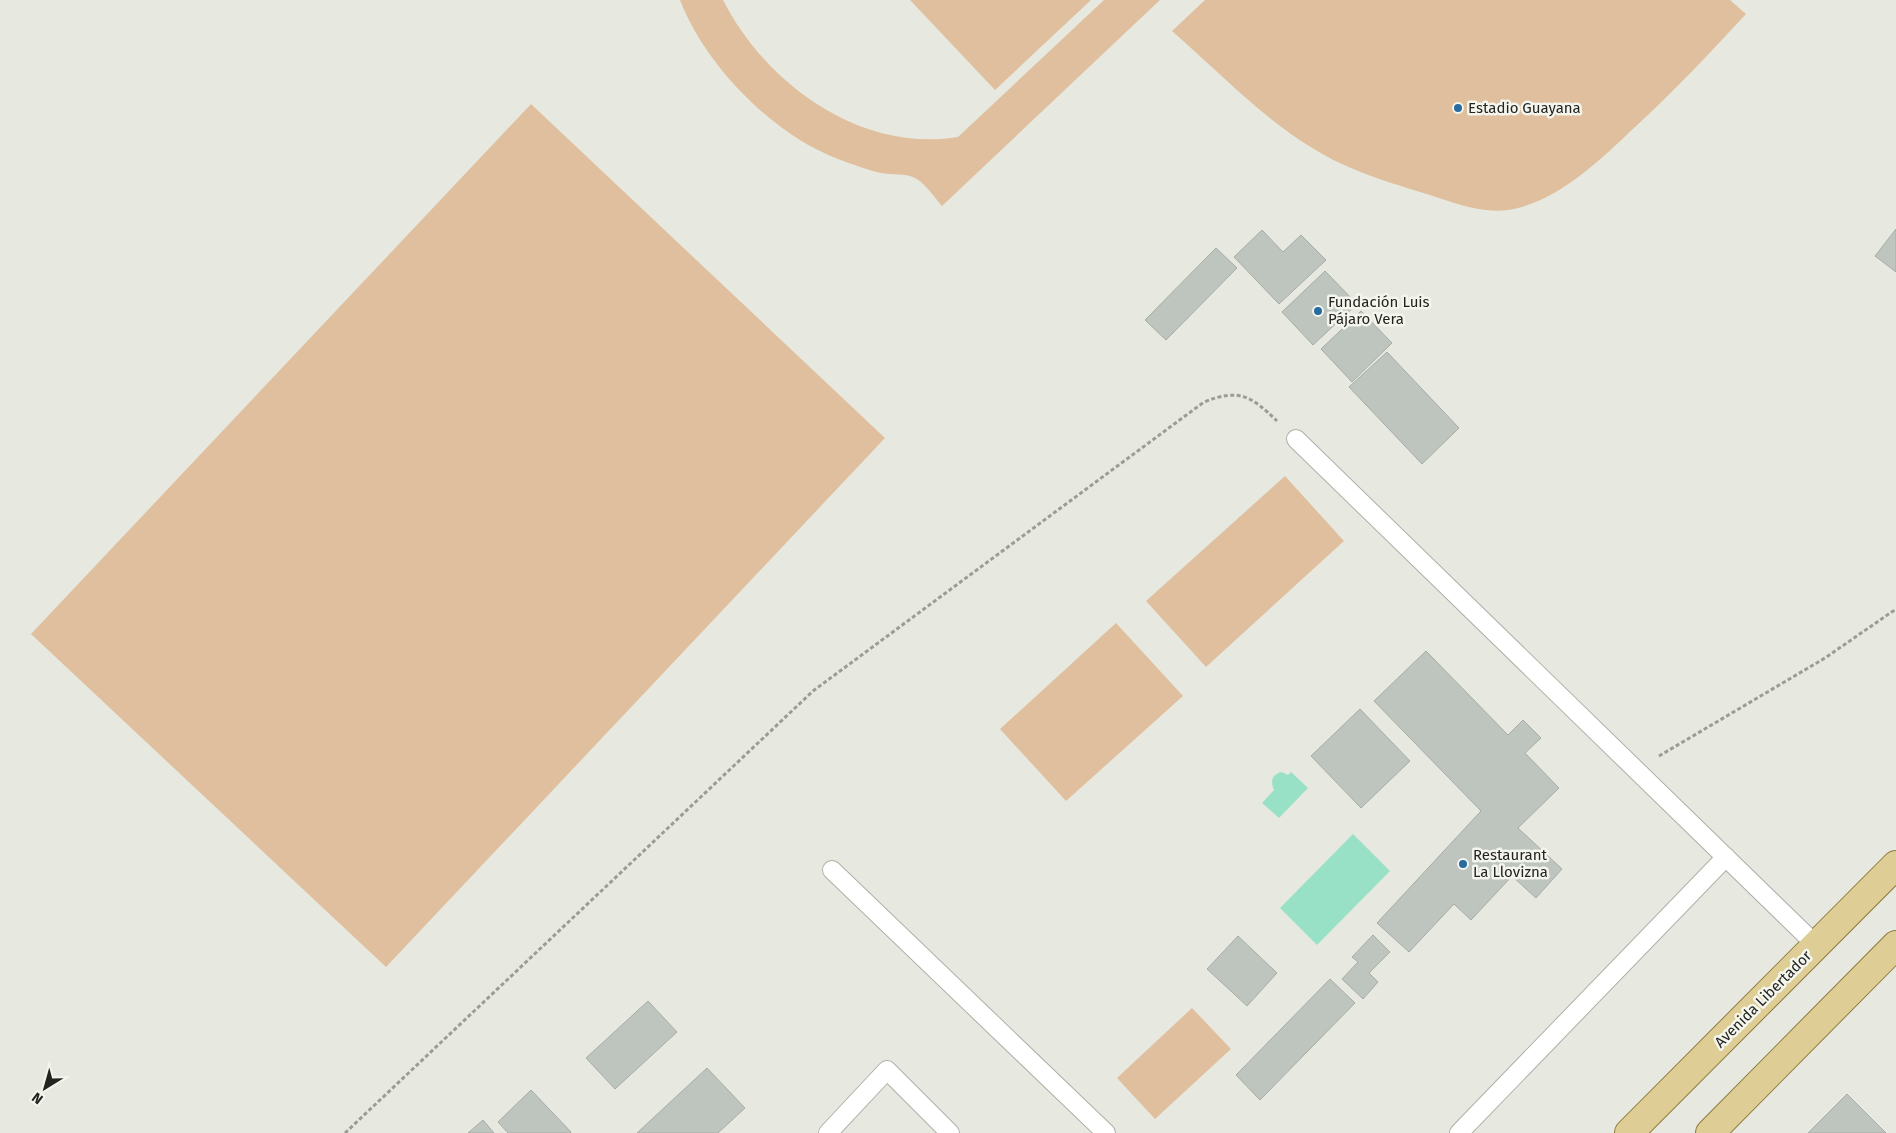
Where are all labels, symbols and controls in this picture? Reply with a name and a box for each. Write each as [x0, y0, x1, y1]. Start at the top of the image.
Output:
place label: Estadio Guayana [1468, 99, 1581, 117]
marker: Estadio Guayana [1452, 102, 1464, 114]
place label: Fundación Luis Pájaro Vera [1328, 293, 1430, 328]
marker: Fundación Luis Pájaro Vera [1312, 305, 1324, 317]
place label: Restaurant La Llovizna [1473, 846, 1548, 881]
marker: Restaurant La Llovizna [1457, 858, 1469, 870]
street label: Avenida Libertador [1711, 947, 1815, 1051]
north arrow [20, 1063, 70, 1113]
text: N [29, 1088, 46, 1108]

